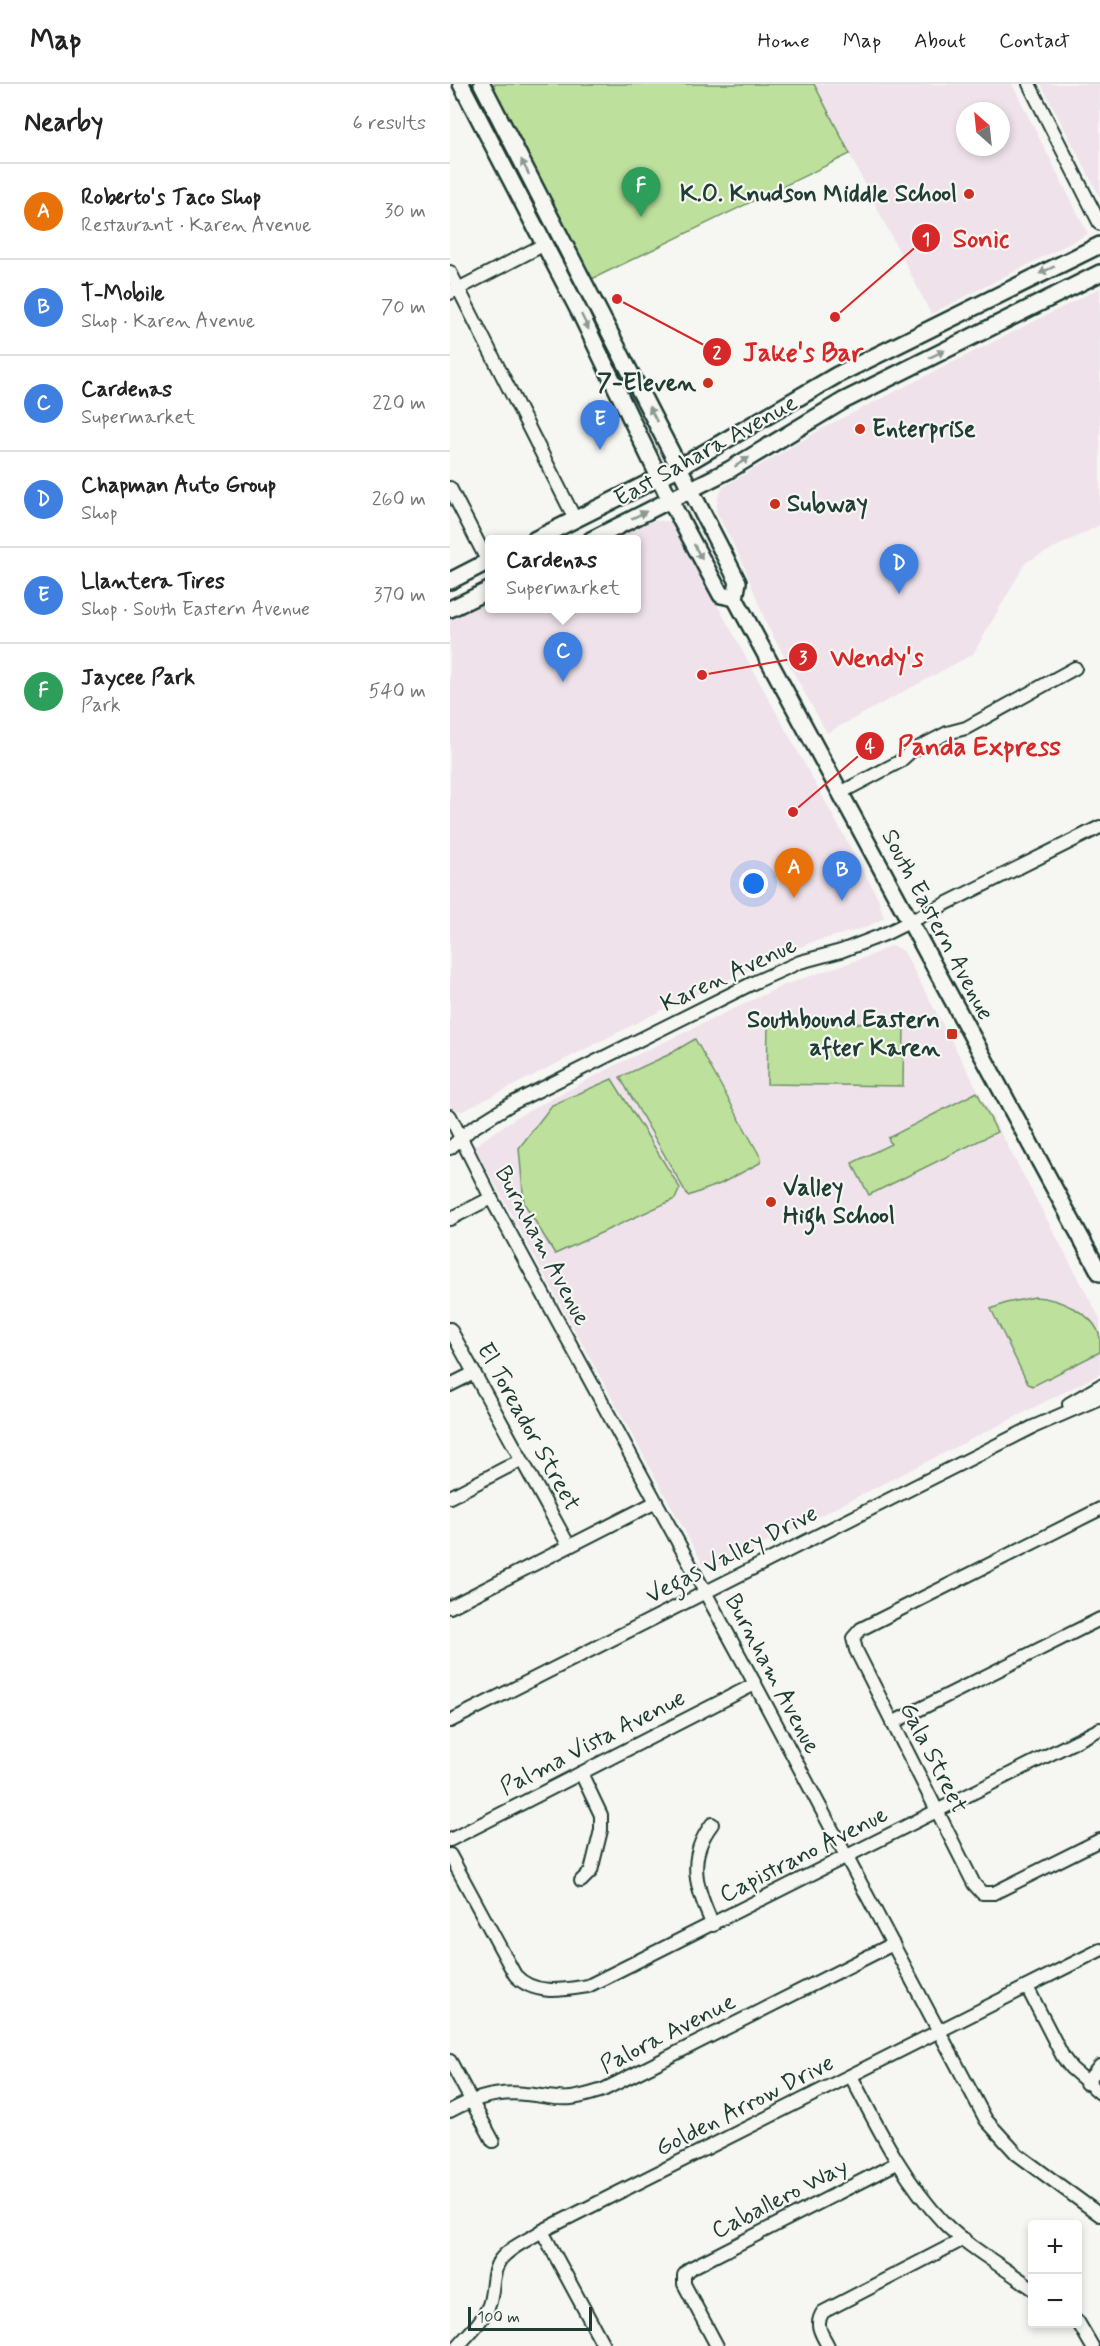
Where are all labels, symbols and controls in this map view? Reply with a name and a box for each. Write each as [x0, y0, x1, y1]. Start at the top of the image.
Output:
text: Map [30, 23, 81, 60]
text: Home [758, 27, 810, 55]
text: Map [843, 27, 881, 55]
text: About [914, 27, 966, 55]
text: Contact [999, 27, 1070, 55]
north arrow [956, 102, 1010, 156]
text: Nearby [24, 106, 103, 140]
text: 6 results [353, 110, 426, 137]
one-way arrow [520, 158, 530, 175]
pin: F [622, 168, 660, 217]
place label: K.O. Knudson Middle School [680, 179, 957, 210]
text: Roberto's Taco Shop [81, 184, 261, 212]
marker: K.O. Knudson Middle School [962, 187, 976, 201]
text: A [37, 198, 50, 225]
text: 30 m [384, 198, 426, 225]
text: Restaurant · Karen Avenue [81, 212, 311, 239]
callout: Sonic [911, 216, 1022, 260]
text: Sonic [953, 223, 1009, 257]
text: 1 [922, 228, 930, 252]
one-way arrow [1039, 266, 1056, 275]
text: T-Mobile [81, 280, 165, 308]
text: B [37, 294, 50, 321]
text: 70 m [381, 294, 426, 321]
text: Shop · Karen Avenue [81, 308, 255, 335]
one-way arrow [580, 314, 590, 331]
callout: Jake's Bar [702, 330, 875, 374]
text: Jake's Bar [743, 337, 864, 371]
text: 2 [713, 341, 722, 365]
one-way arrow [929, 349, 946, 358]
place label: 7-Eleven [597, 368, 696, 399]
text: Cardenas [81, 376, 172, 404]
marker: 7-Eleven [701, 376, 715, 390]
street label: East Sahara Avenue [609, 388, 803, 514]
text: C [36, 390, 51, 417]
text: 220 m [372, 390, 426, 417]
pin: E [580, 400, 620, 450]
text: Supermarket [81, 404, 195, 431]
one-way arrow [648, 406, 658, 423]
place label: Enterprise [872, 414, 976, 445]
marker: Enterprise [853, 422, 867, 436]
one-way arrow [734, 456, 750, 467]
text: Chapman Auto Group [81, 472, 276, 500]
text: D [37, 486, 50, 513]
text: 260 m [372, 486, 426, 513]
place label: Subway [787, 489, 868, 520]
marker: Subway [768, 497, 782, 511]
text: Shop [81, 500, 118, 527]
one-way arrow [631, 511, 648, 520]
popup [485, 535, 641, 613]
one-way arrow [693, 543, 703, 560]
pin: D [880, 544, 918, 594]
text: Cardenas [506, 547, 597, 575]
text: Llantera Tires [81, 568, 225, 596]
text: Supermarket [506, 575, 620, 602]
text: E [38, 582, 49, 609]
text: 370 m [374, 582, 426, 609]
text: Shop · South Eastern Avenue [81, 596, 310, 623]
pin: C [544, 632, 582, 682]
callout: Wendy's [788, 635, 935, 679]
text: Wendy's [830, 642, 924, 676]
text: 3 [799, 646, 808, 670]
text: Jaycee Park [81, 664, 195, 692]
text: F [38, 678, 49, 705]
text: 540 m [369, 678, 426, 705]
text: Park [81, 692, 121, 719]
callout: Panda Express [855, 724, 1073, 768]
text: Panda Express [897, 731, 1061, 765]
text: 4 [865, 735, 876, 759]
street label: South Eastern Avenue [873, 824, 1001, 1026]
pin: A [774, 848, 814, 898]
pin: B [822, 852, 862, 901]
your location [739, 869, 768, 898]
street label: Karen Avenue [656, 930, 802, 1020]
place label: Southbound Eastern after Karen [747, 1005, 940, 1064]
marker: Southbound Eastern after Karen [945, 1027, 959, 1041]
street label: Burnham Avenue [487, 1161, 597, 1331]
place label: Valley High School [783, 1173, 895, 1235]
marker: Valley High School [764, 1195, 778, 1209]
street label: El Toreador Street [469, 1337, 587, 1517]
street label: Vegas Valley Drive [641, 1498, 825, 1614]
street label: Burnham Avenue [717, 1589, 827, 1759]
street label: Palma Vista Avenue [495, 1683, 691, 1803]
street label: Gala Street [892, 1697, 974, 1819]
street label: Capistrano Avenue [715, 1799, 893, 1911]
street label: Palora Avenue [595, 1986, 741, 2081]
street label: Golden Arrow Drive [651, 2048, 839, 2164]
street label: Caballero Way [706, 2151, 854, 2247]
map controls [1028, 2220, 1082, 2328]
button: + [1028, 2220, 1082, 2274]
button: − [1028, 2274, 1082, 2328]
scale bar [468, 2304, 592, 2332]
text: 100 m [477, 2307, 520, 2328]

